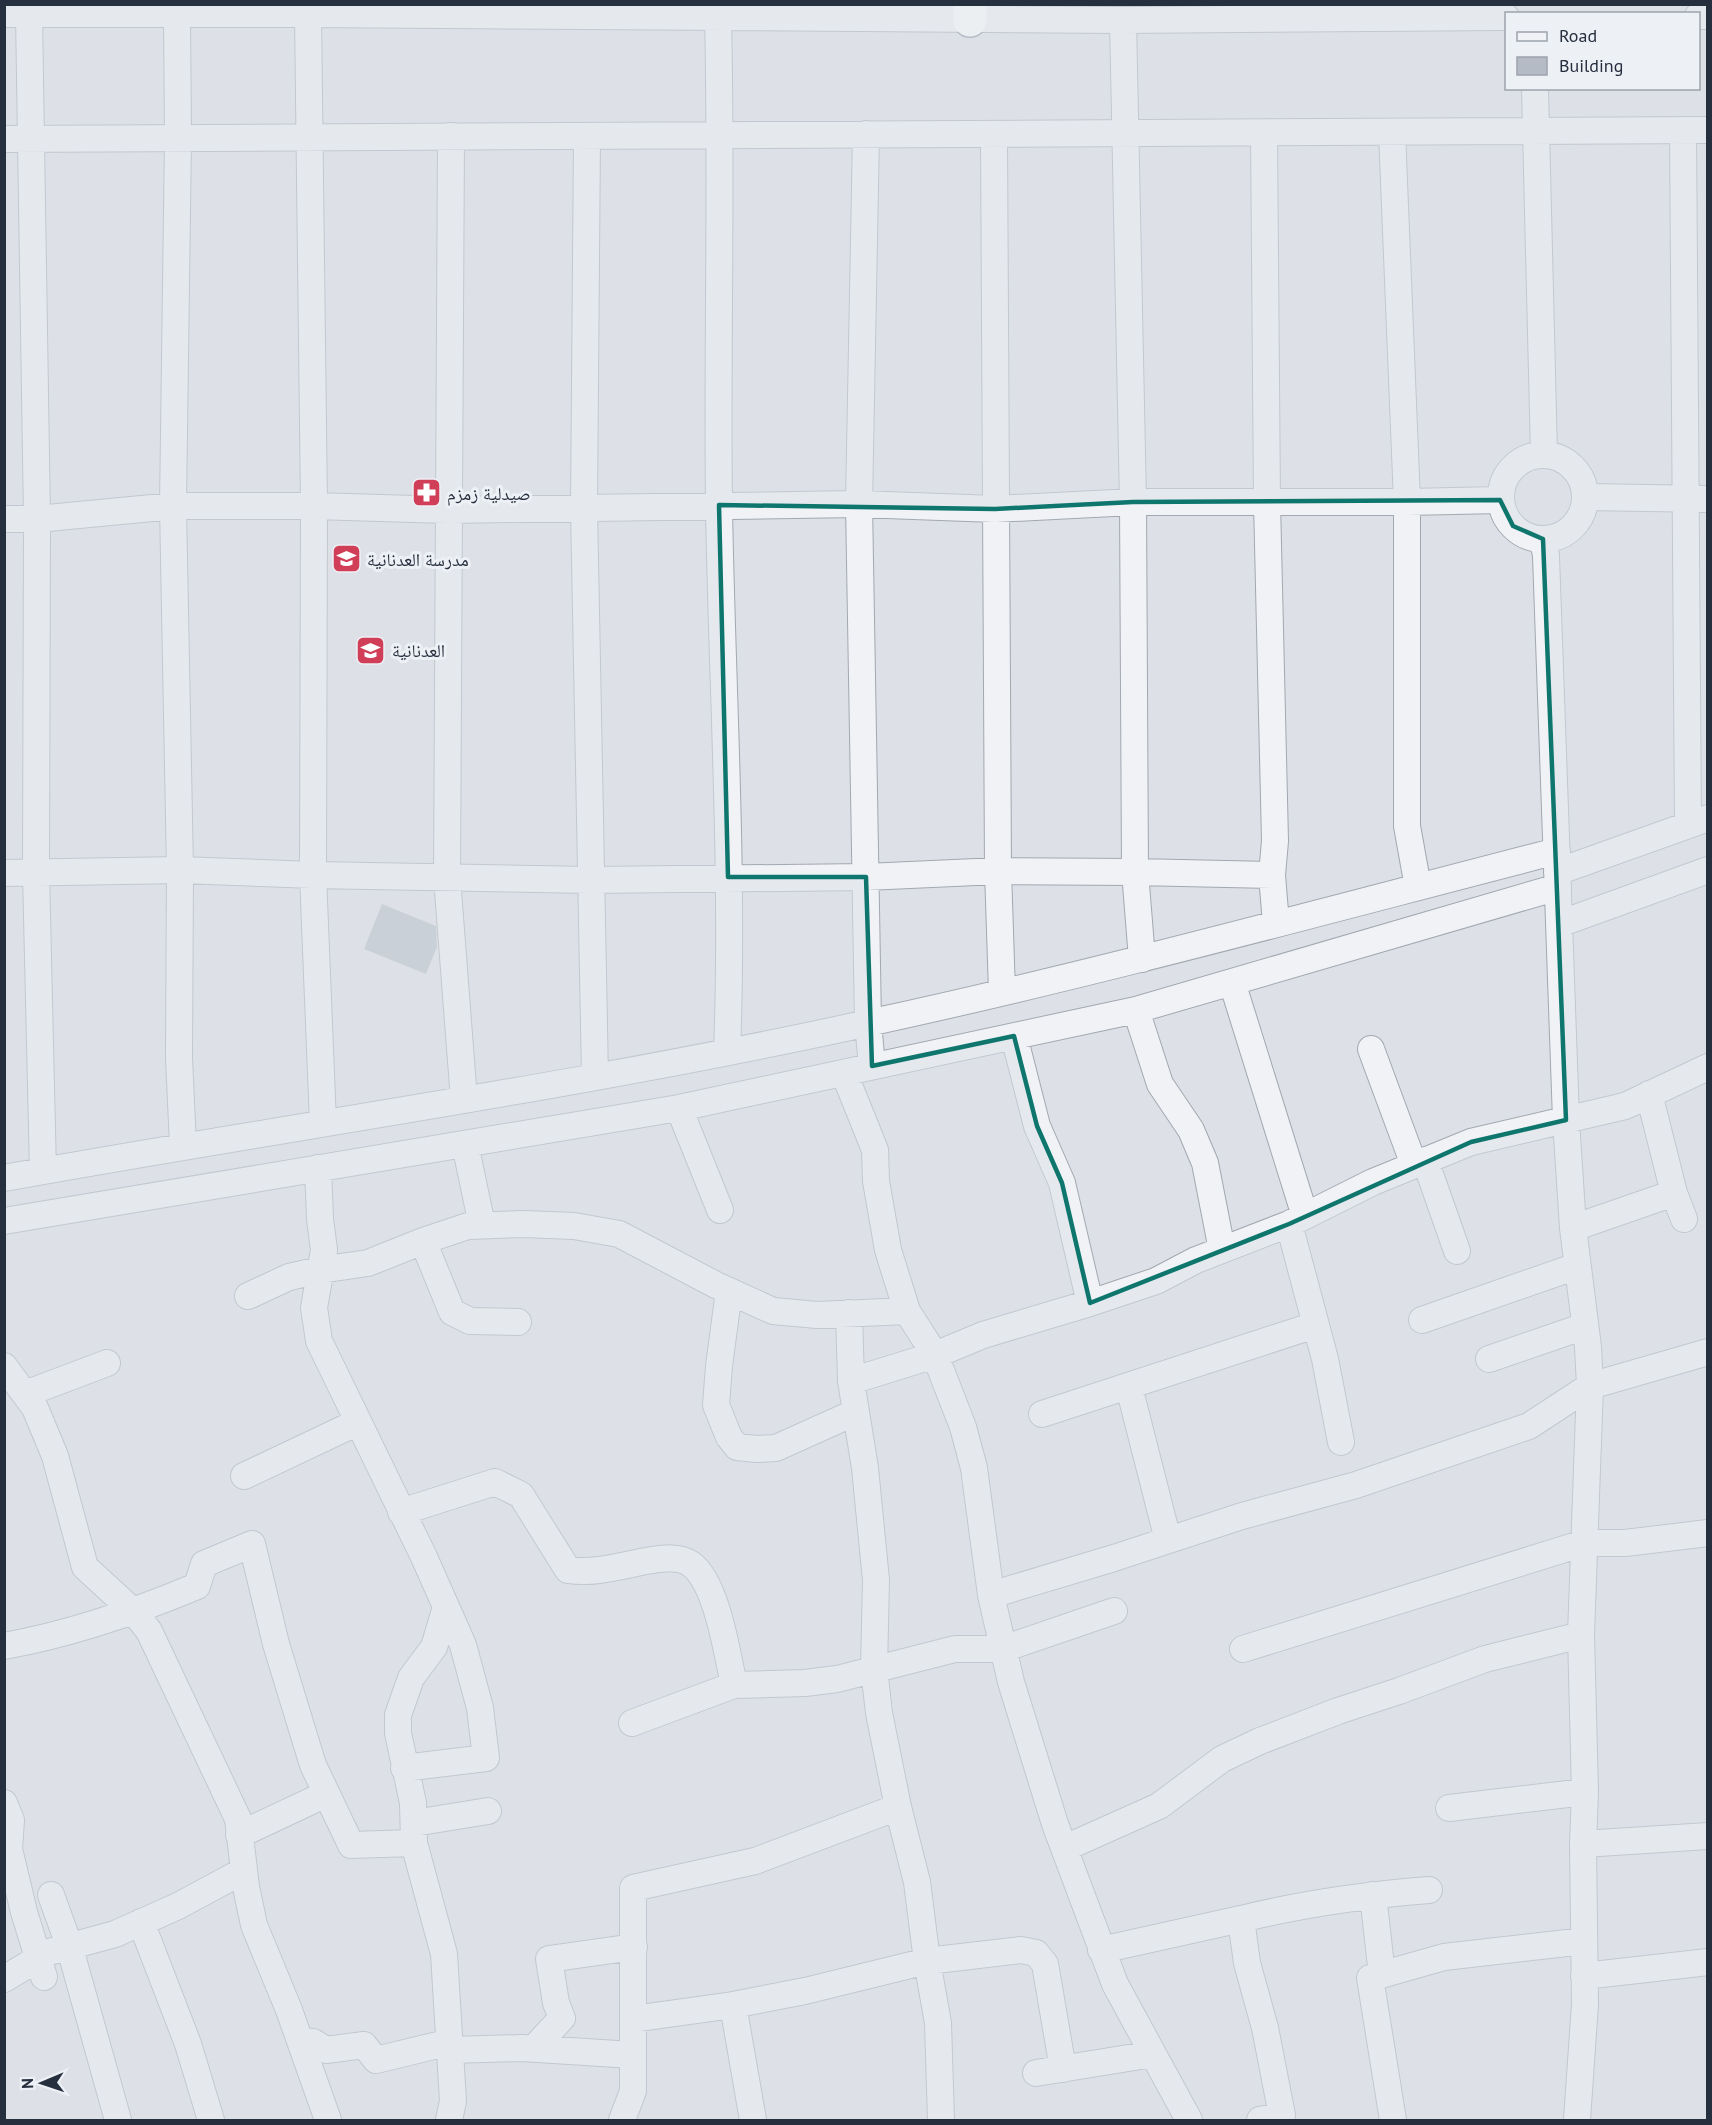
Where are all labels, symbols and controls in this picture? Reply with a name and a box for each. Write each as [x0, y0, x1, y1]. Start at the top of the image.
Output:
legend [1505, 12, 1700, 90]
text: Road [1559, 24, 1597, 47]
text: Building [1559, 54, 1623, 77]
pharmacy icon: صيدلية زمزم [410, 477, 442, 509]
place label: صيدلية زمزم [447, 482, 531, 506]
school or university icon: مدرسة العدنانية [330, 543, 362, 575]
place label: مدرسة العدنانية [367, 548, 469, 571]
school or university icon: العدنانية [355, 634, 387, 666]
place label: العدنانية [392, 639, 445, 662]
north arrow [12, 2053, 72, 2113]
text: N [17, 2078, 37, 2089]

